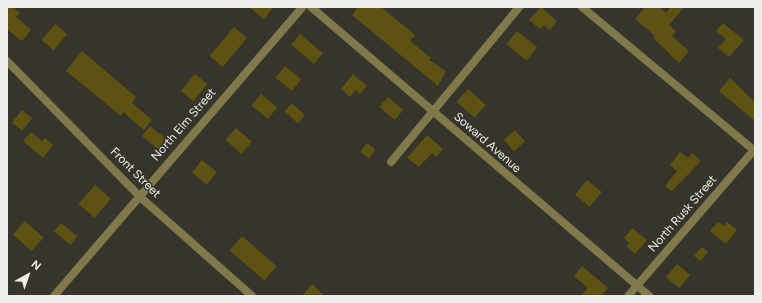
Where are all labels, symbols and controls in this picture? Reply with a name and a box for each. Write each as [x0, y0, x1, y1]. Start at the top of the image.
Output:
street label: North Elm Street [149, 86, 219, 164]
street label: Soward Avenue [451, 110, 523, 176]
street label: Front Street [107, 145, 163, 201]
street label: North Rusk Street [646, 173, 720, 255]
north arrow [8, 255, 48, 295]
text: N [29, 258, 43, 273]

